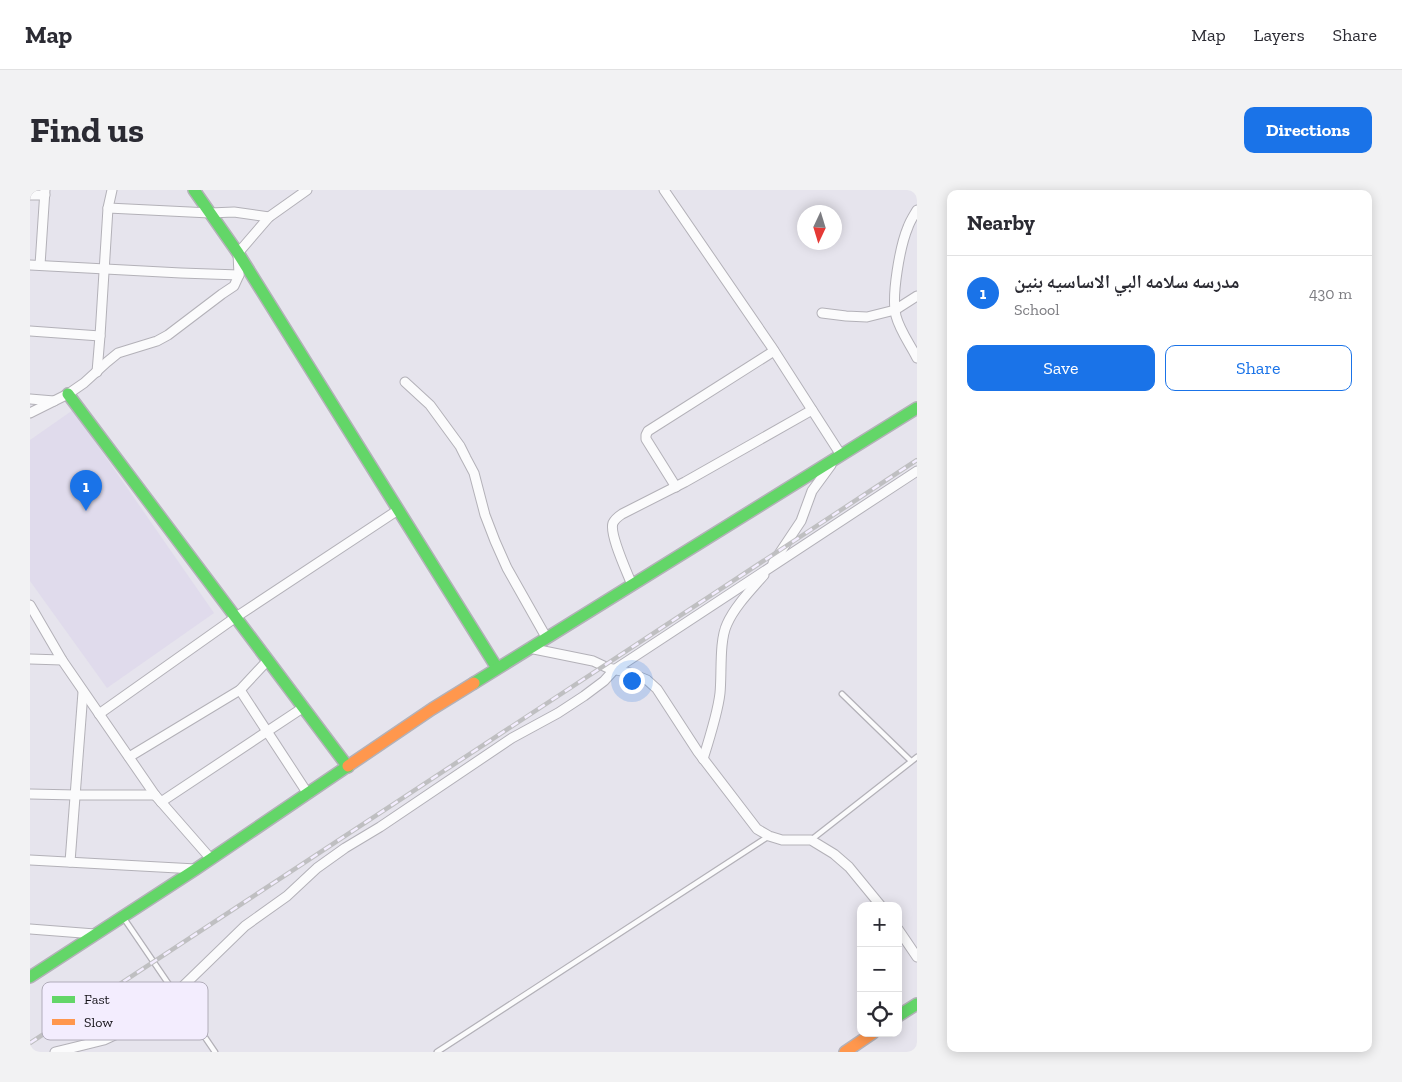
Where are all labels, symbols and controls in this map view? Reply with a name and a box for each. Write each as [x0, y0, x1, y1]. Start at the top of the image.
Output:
text: Map [25, 20, 72, 49]
text: Map [1191, 24, 1226, 46]
text: Layers [1254, 24, 1305, 46]
text: Share [1333, 24, 1377, 46]
button: Directions [1244, 107, 1372, 153]
text: Find us [30, 109, 144, 151]
north arrow [797, 205, 842, 250]
text: Nearby [967, 210, 1035, 235]
text: مدرسه سلامه البي الاساسيه بنين [1014, 270, 1240, 293]
text: 1 [980, 284, 986, 303]
text: 430 m [1309, 284, 1352, 303]
text: School [1014, 300, 1060, 319]
button: Save [967, 345, 1155, 391]
button: Share [1165, 345, 1352, 391]
pin: 1 [70, 470, 102, 511]
your location [619, 668, 645, 694]
map controls [857, 902, 902, 1037]
button: + [857, 902, 902, 947]
button: − [857, 947, 902, 992]
legend [42, 982, 208, 1040]
text: Fast [84, 991, 111, 1008]
button: locate [857, 992, 902, 1037]
text: Slow [84, 1014, 113, 1031]

